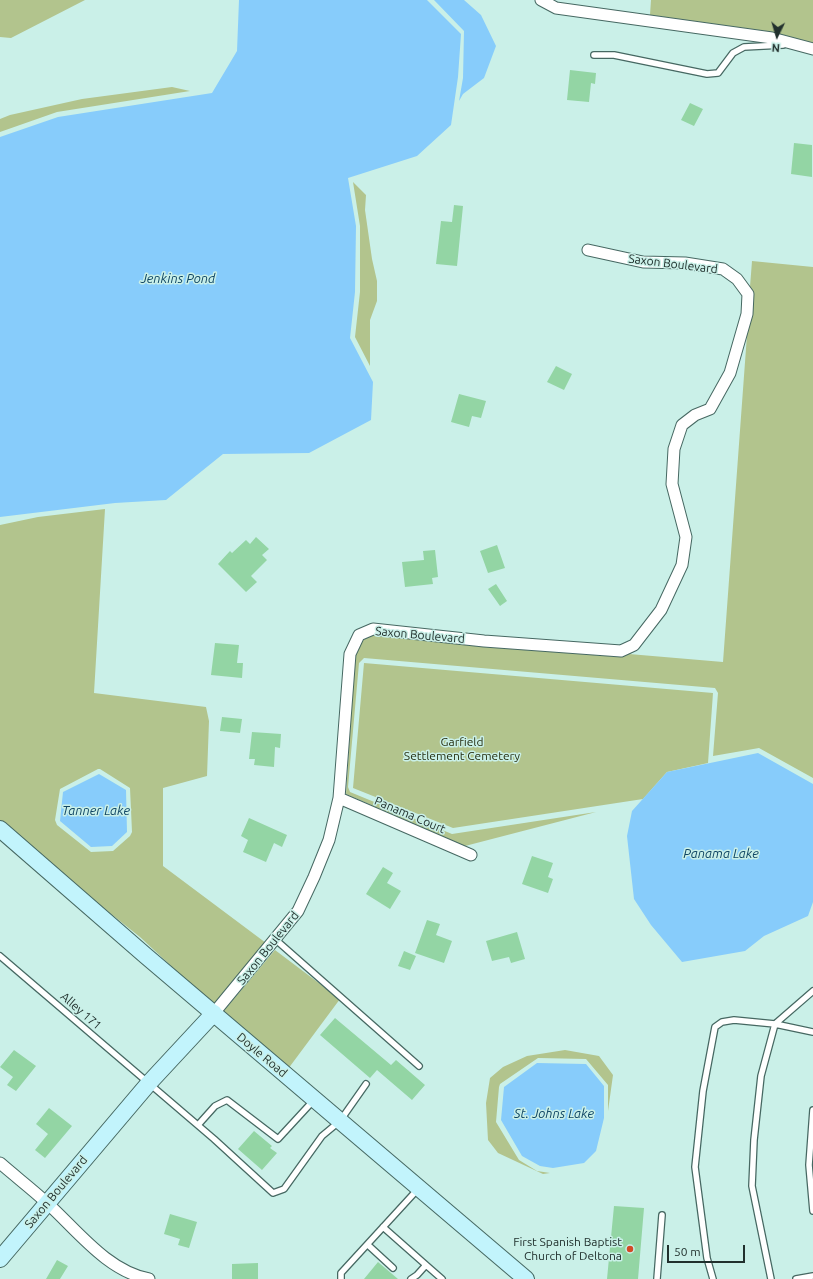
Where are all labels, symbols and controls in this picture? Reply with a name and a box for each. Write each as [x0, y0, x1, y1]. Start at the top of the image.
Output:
north arrow [757, 16, 797, 56]
text: N [771, 42, 781, 54]
street label: Saxon Boulevard [628, 251, 718, 277]
water label: Jenkins Pond [141, 271, 215, 287]
street label: Saxon Boulevard [375, 624, 465, 646]
park label: Garfield Settlement Cemetery [404, 735, 520, 763]
street label: Panama Court [372, 794, 448, 836]
water label: Tanner Lake [62, 803, 130, 819]
water label: Panama Lake [683, 846, 759, 862]
street label: Saxon Boulevard [234, 909, 302, 987]
street label: Alley 171 [58, 989, 104, 1033]
street label: Doyle Road [234, 1030, 290, 1080]
water label: St. Johns Lake [514, 1106, 594, 1122]
street label: Saxon Boulevard [22, 1153, 90, 1231]
place label: First Spanish Baptist Church of Deltona [513, 1235, 622, 1263]
scale bar [669, 1237, 747, 1263]
marker: First Spanish Baptist Church of Deltona [625, 1244, 635, 1254]
text: 50 m [674, 1245, 701, 1258]

